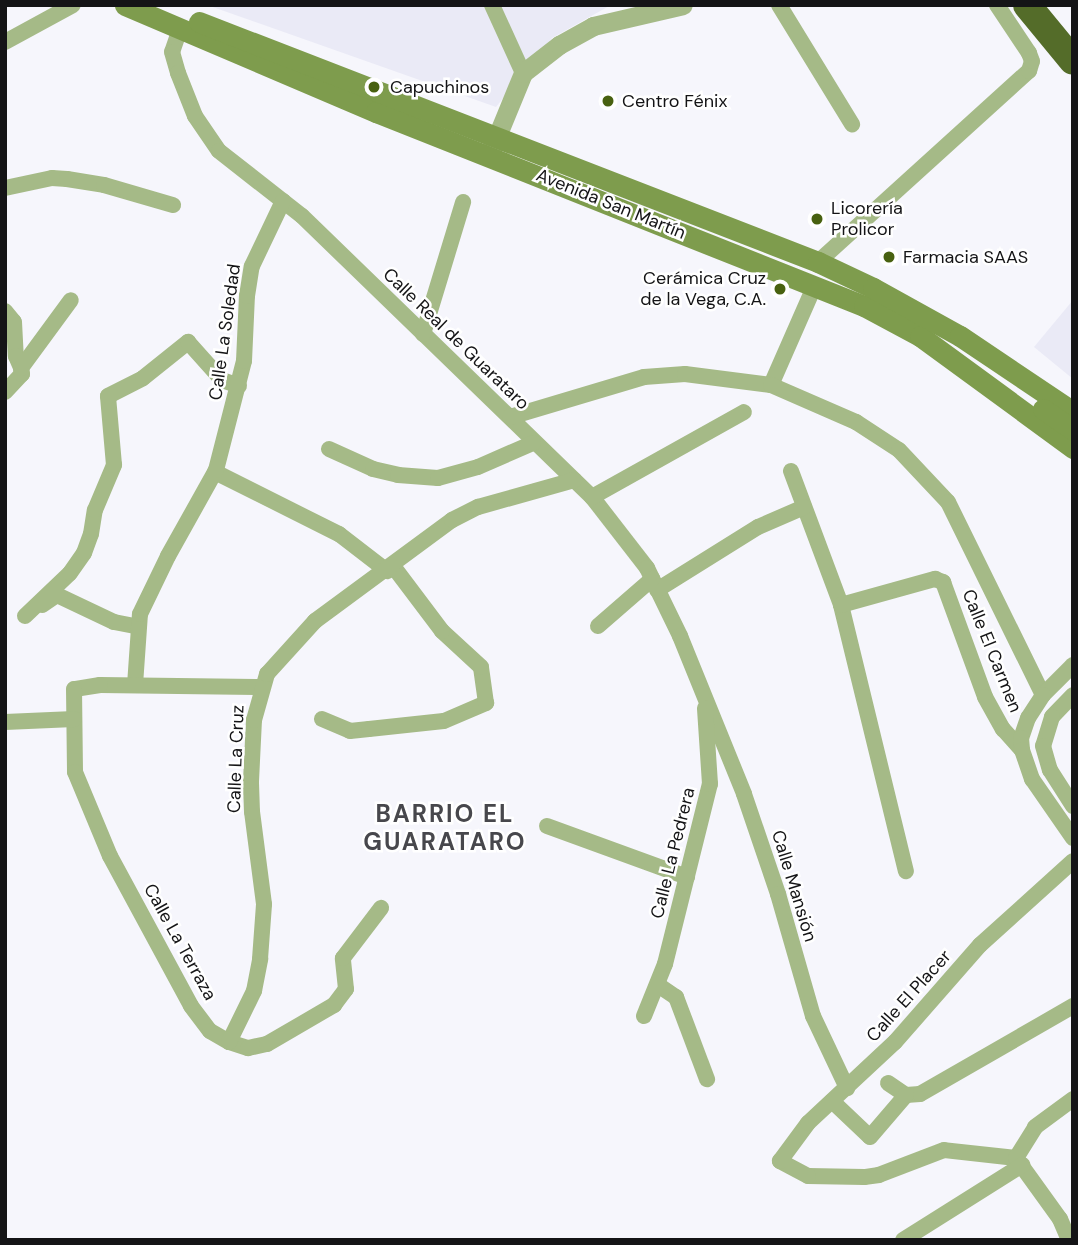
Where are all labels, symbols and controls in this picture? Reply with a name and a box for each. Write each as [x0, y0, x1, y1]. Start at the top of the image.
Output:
place label: Capuchinos [390, 76, 489, 98]
marker: Capuchinos [364, 77, 384, 97]
place label: Centro Fénix [622, 90, 727, 112]
marker: Centro Fénix [600, 93, 616, 109]
street label: Avenida San Martín [533, 164, 689, 244]
place label: Licorería Prolicor [831, 198, 903, 241]
marker: Licorería Prolicor [809, 211, 825, 227]
place label: Farmacia SAAS [903, 246, 1028, 268]
marker: Farmacia SAAS [881, 249, 897, 265]
street label: Calle La Soledad [205, 262, 245, 402]
street label: Calle Real de Guarataro [378, 264, 534, 414]
place label: Cerámica Cruz de la Vega, C.A. [640, 268, 766, 310]
marker: Cerámica Cruz de la Vega, C.A. [772, 281, 788, 297]
street label: Calle El Carmen [958, 586, 1026, 716]
street label: Calle La Cruz [223, 705, 249, 813]
street label: Calle La Pedrera [646, 785, 700, 921]
district label: BARRIO EL GUARATARO [364, 800, 526, 856]
street label: Calle Mansión [767, 828, 821, 944]
street label: Calle La Terraza [139, 880, 221, 1004]
street label: Calle El Placer [862, 946, 956, 1046]

